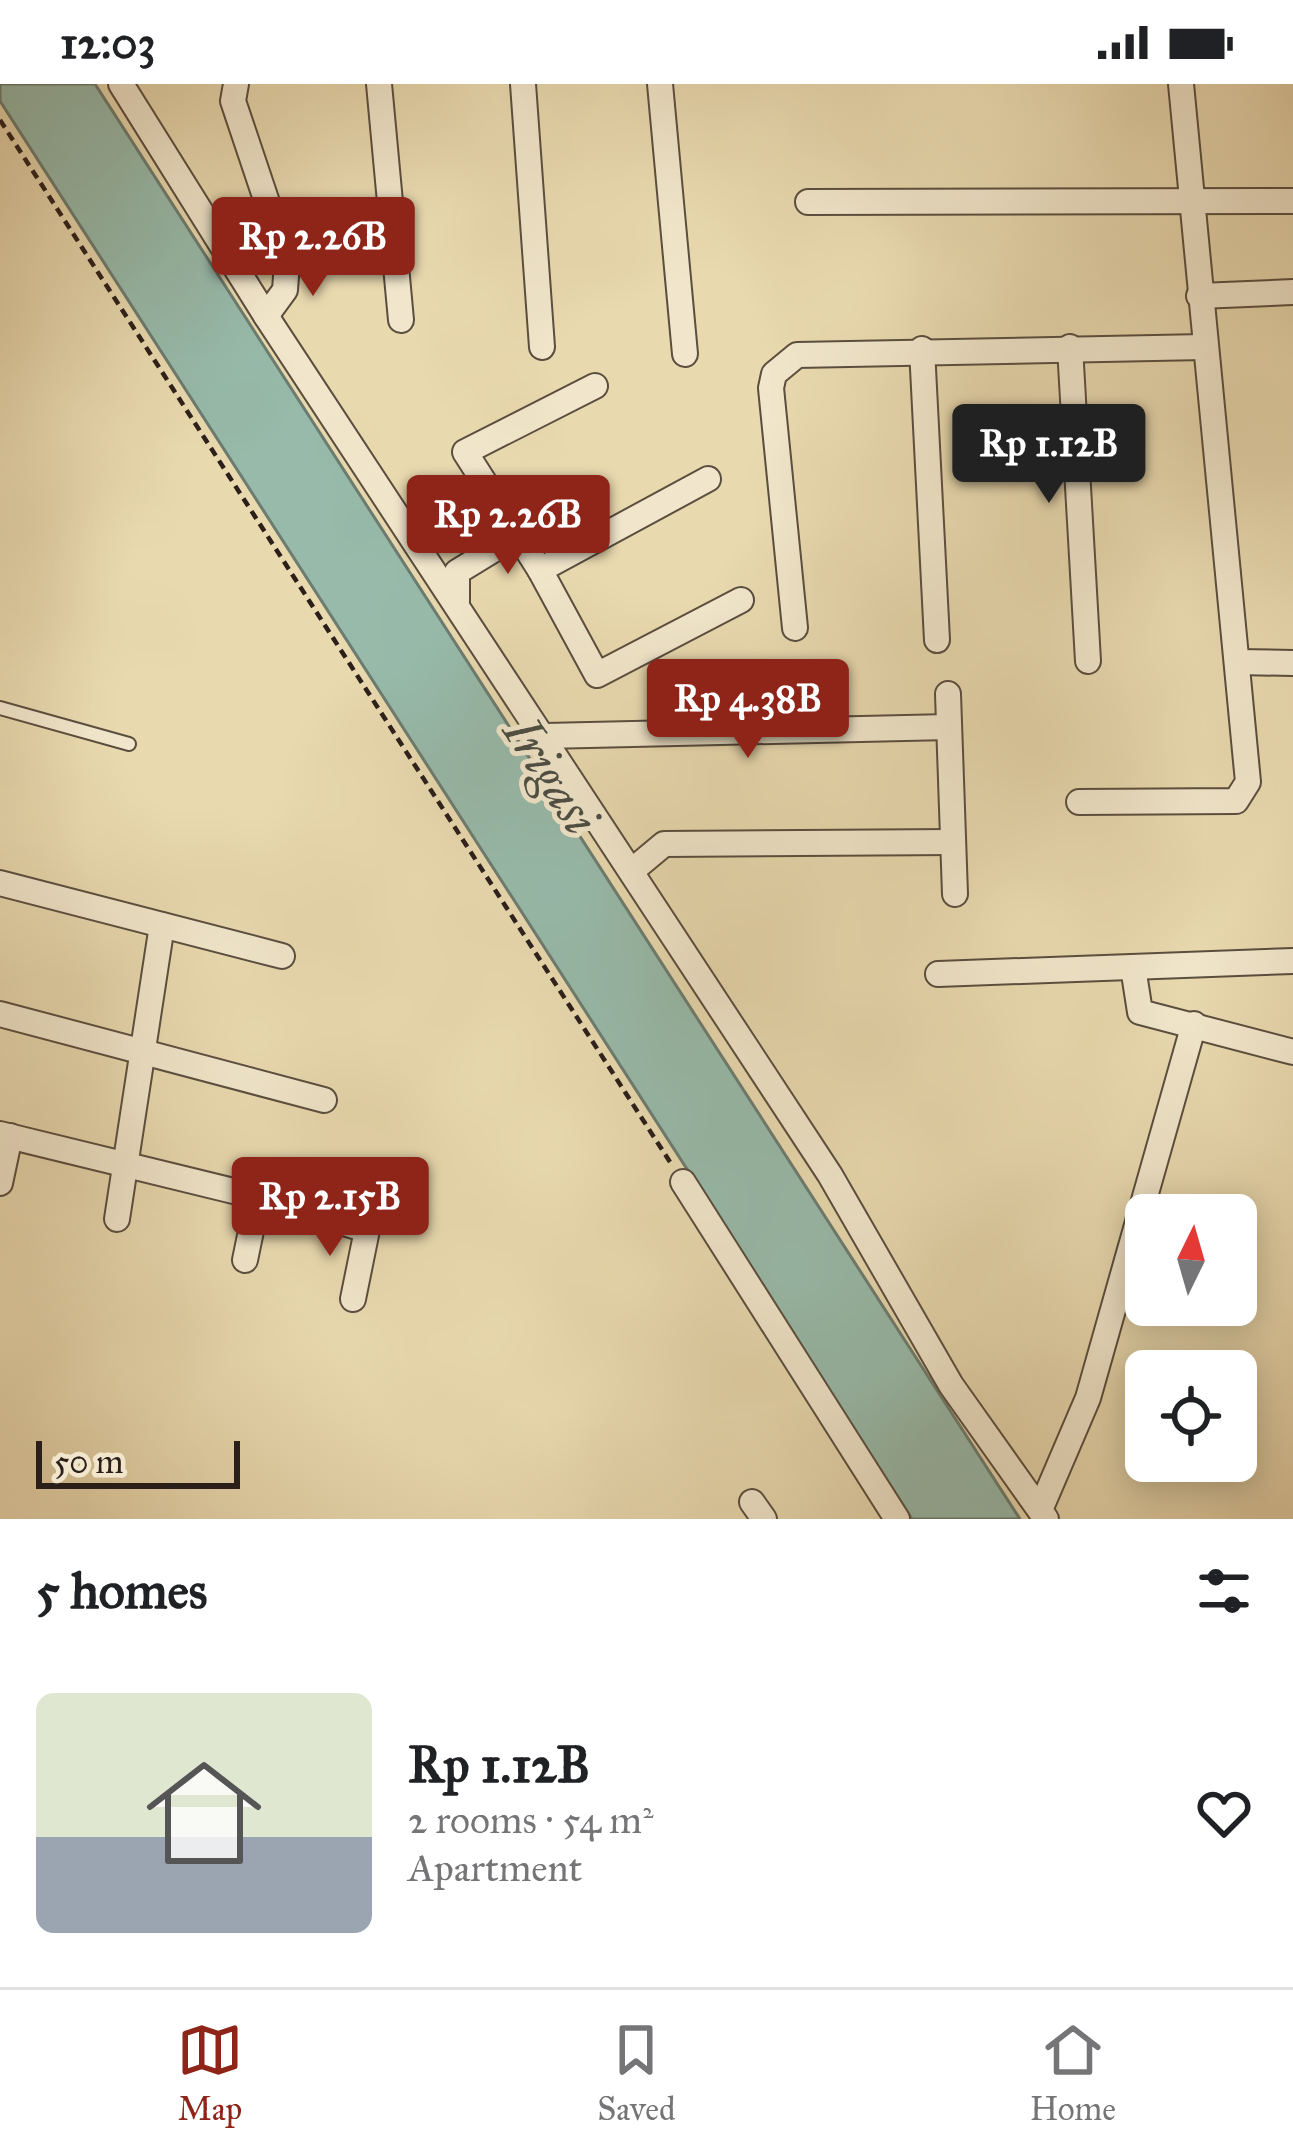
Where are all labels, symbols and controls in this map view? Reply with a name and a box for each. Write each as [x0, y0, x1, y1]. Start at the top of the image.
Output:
text: 12:03 [60, 15, 156, 70]
pin: Rp 2.26B [189, 197, 437, 299]
text: Rp 2.26B [239, 212, 387, 260]
pin: Rp 1.12B [925, 404, 1173, 506]
text: Rp 1.12B [979, 419, 1119, 467]
pin: Rp 2.26B [384, 475, 632, 577]
text: Rp 2.26B [434, 490, 582, 538]
pin: Rp 4.38B [624, 659, 872, 761]
text: Rp 4.38B [674, 674, 822, 722]
water label: Irigasi [489, 703, 612, 846]
pin: Rp 2.15B [206, 1157, 454, 1259]
text: Rp 2.15B [259, 1172, 401, 1220]
north arrow [1125, 1194, 1257, 1326]
map controls [1125, 1194, 1257, 1482]
button: locate [1125, 1350, 1257, 1482]
scale bar [36, 1435, 240, 1488]
text: 50 m [54, 1442, 123, 1482]
icon: filters [1191, 1558, 1257, 1624]
text: 5 homes [36, 1560, 207, 1622]
text: Rp 1.12B [408, 1734, 590, 1796]
icon: home [132, 1741, 276, 1885]
icon: heart [1191, 1780, 1257, 1846]
text: 2 rooms · 54 m² [408, 1796, 653, 1844]
text: Apartment [408, 1844, 582, 1892]
tab: Map [177, 2017, 243, 2129]
tab: Saved [597, 2017, 676, 2129]
tab: Home [1030, 2017, 1116, 2129]

